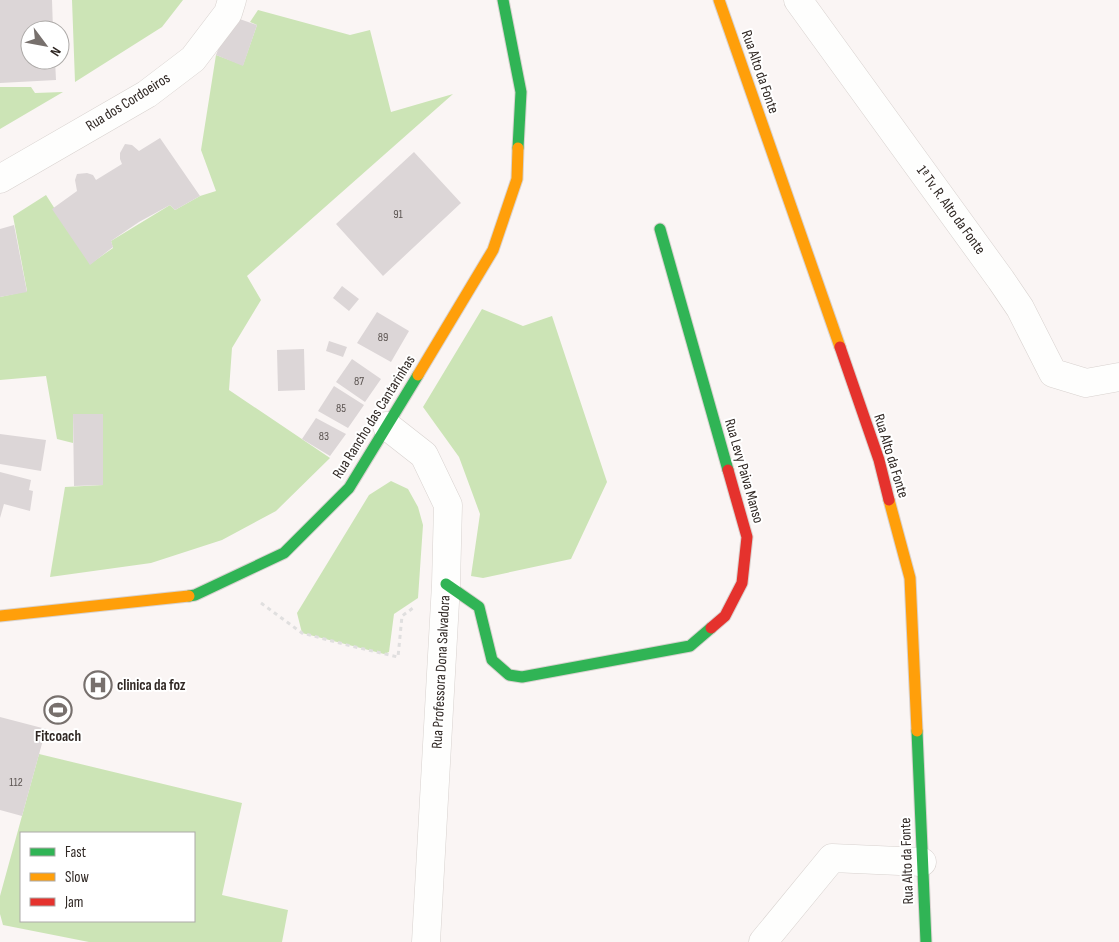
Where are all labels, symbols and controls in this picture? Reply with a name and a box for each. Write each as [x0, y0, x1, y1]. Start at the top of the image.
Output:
north arrow [20, 20, 70, 70]
street label: Rua Alto da Fonte [737, 28, 783, 116]
text: N [46, 44, 65, 59]
street label: Rua dos Cordoeiros [82, 68, 174, 136]
street label: 1ª Tv. R. Alto da Fonte [912, 162, 990, 258]
house number: 91 [393, 207, 404, 222]
house number: 89 [378, 330, 388, 345]
street label: Rua Rancho das Cantarinhas [328, 352, 420, 482]
house number: 87 [354, 374, 364, 389]
house number: 85 [336, 401, 346, 416]
street label: Rua Alto da Fonte [869, 412, 913, 500]
street label: Rua Levy Paiva Manso [720, 417, 768, 525]
house number: 83 [319, 429, 329, 444]
street label: Rua Professora Dona Salvadora [427, 594, 455, 749]
hospital icon: clinica da foz [83, 670, 113, 700]
place label: clinica da foz [117, 676, 186, 695]
sports icon: Fitcoach [43, 695, 73, 725]
place label: Fitcoach [35, 727, 81, 746]
house number: 112 [9, 775, 23, 790]
street label: Rua Alto da Fonte [896, 817, 918, 905]
legend [20, 832, 195, 922]
text: Fast [65, 843, 87, 862]
text: Slow [65, 868, 89, 887]
text: Jam [64, 893, 83, 912]

